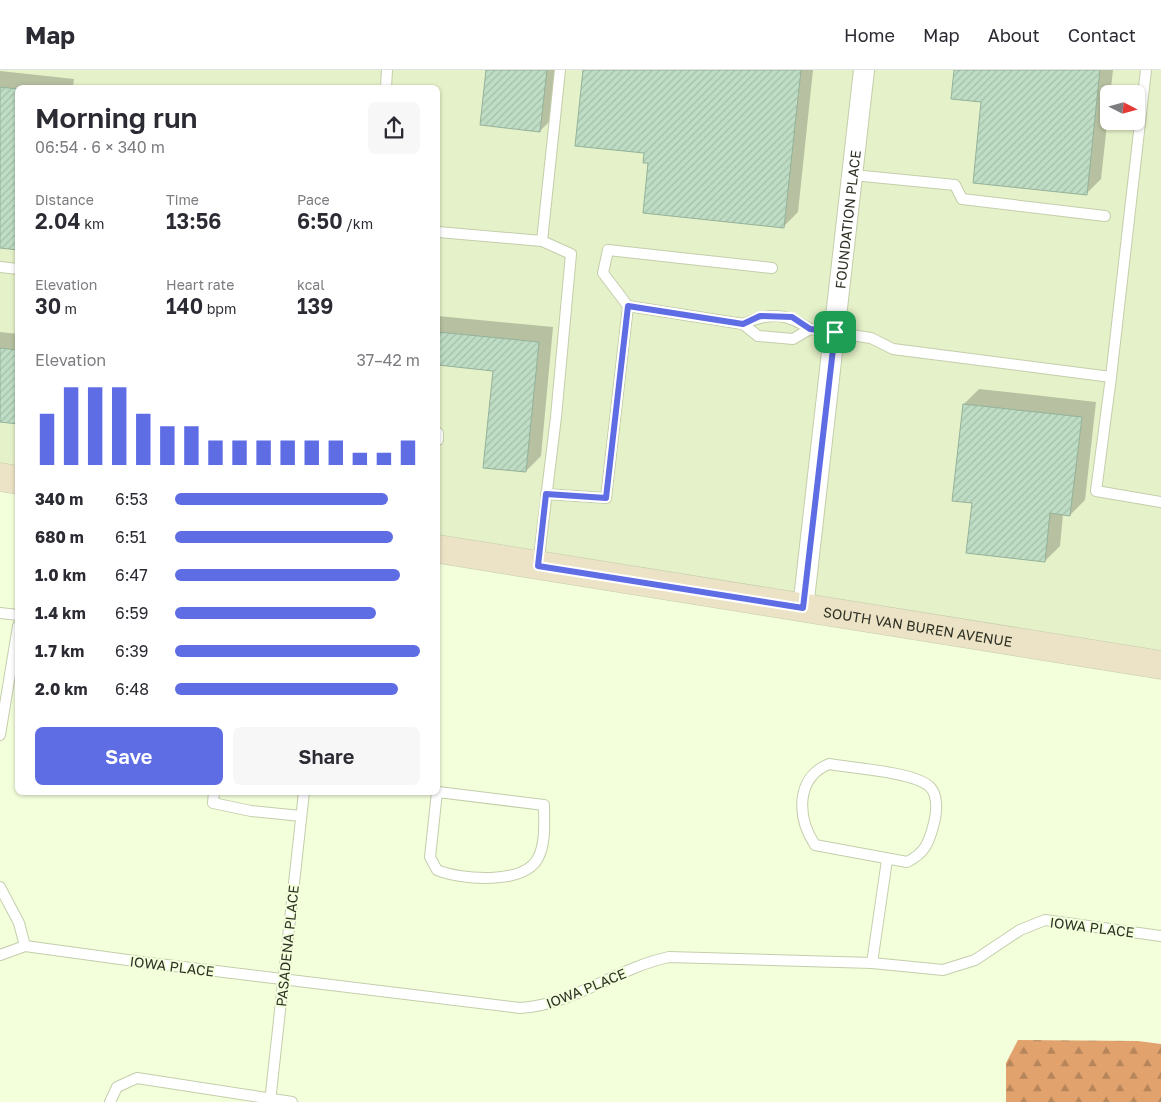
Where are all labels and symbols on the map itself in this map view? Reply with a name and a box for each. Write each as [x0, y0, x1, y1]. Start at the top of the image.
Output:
north arrow [1100, 85, 1145, 130]
street label: FOUNDATION PLACE [831, 149, 863, 290]
pin [814, 311, 856, 353]
street label: SOUTH VAN BUREN AVENUE [822, 602, 1014, 650]
street label: PASADENA PLACE [272, 884, 302, 1008]
street label: IOWA PLACE [1049, 913, 1135, 941]
street label: IOWA PLACE [129, 952, 215, 980]
street label: IOWA PLACE [543, 964, 629, 1012]

